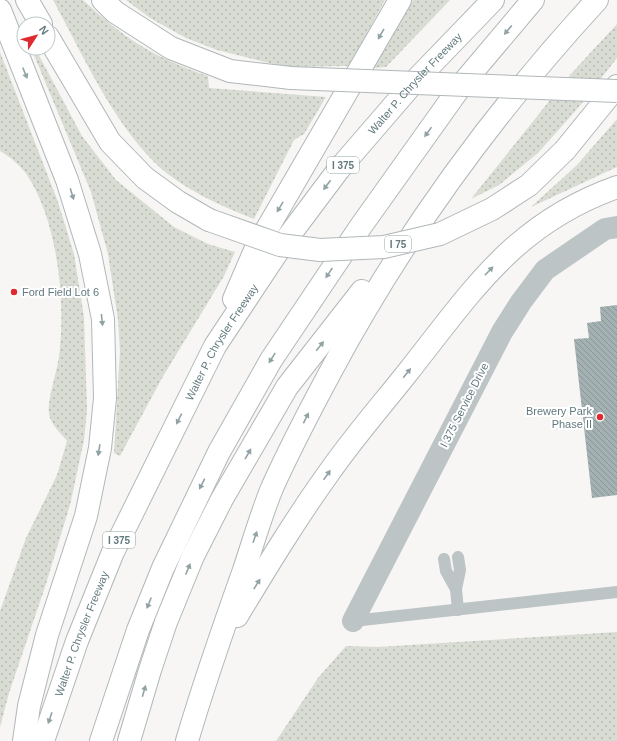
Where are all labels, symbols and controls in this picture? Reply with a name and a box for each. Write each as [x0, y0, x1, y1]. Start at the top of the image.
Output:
north arrow [16, 16, 56, 56]
text: N [37, 23, 51, 37]
one-way arrow [503, 24, 512, 35]
one-way arrow [377, 28, 384, 40]
street label: Walter P. Chrysler Freeway [366, 30, 464, 137]
one-way arrow [22, 67, 28, 79]
one-way arrow [424, 127, 432, 137]
road number: I 375 [327, 157, 359, 173]
one-way arrow [323, 180, 331, 191]
one-way arrow [69, 188, 75, 200]
one-way arrow [276, 202, 284, 212]
road number: I 75 [385, 236, 411, 252]
one-way arrow [484, 266, 494, 276]
one-way arrow [325, 267, 333, 278]
street label: Walter P. Chrysler Freeway [183, 282, 261, 402]
place label: Ford Field Lot 6 [22, 286, 99, 298]
marker: Ford Field Lot 6 [9, 287, 19, 297]
one-way arrow [99, 314, 105, 326]
one-way arrow [315, 341, 324, 352]
one-way arrow [268, 353, 275, 364]
street label: I 375 Service Drive [438, 361, 490, 449]
one-way arrow [403, 367, 412, 378]
place label: Brewery Park Phase II [526, 405, 592, 430]
one-way arrow [303, 412, 309, 423]
marker: Brewery Park Phase II [595, 412, 605, 422]
one-way arrow [176, 413, 182, 425]
one-way arrow [96, 444, 102, 456]
one-way arrow [244, 448, 251, 460]
one-way arrow [323, 469, 331, 480]
one-way arrow [199, 479, 205, 490]
one-way arrow [252, 531, 258, 543]
road number: I 375 [103, 532, 135, 548]
one-way arrow [185, 563, 191, 575]
street label: Walter P. Chrysler Freeway [53, 569, 111, 698]
one-way arrow [253, 578, 260, 590]
one-way arrow [146, 598, 152, 609]
one-way arrow [141, 685, 147, 697]
one-way arrow [47, 713, 53, 725]

